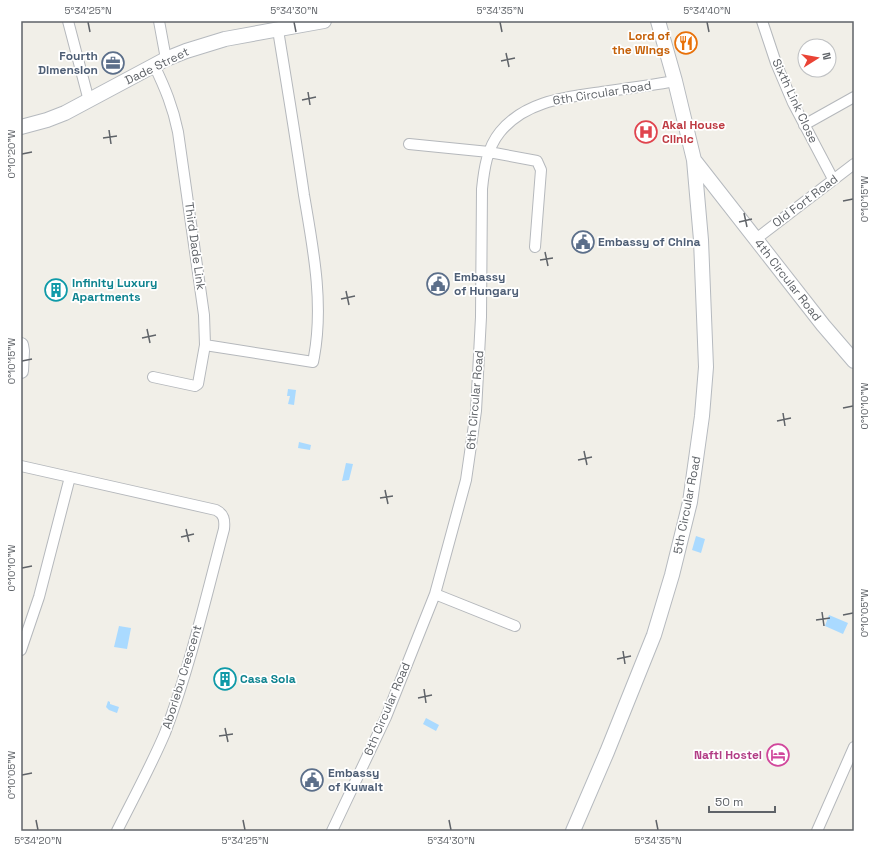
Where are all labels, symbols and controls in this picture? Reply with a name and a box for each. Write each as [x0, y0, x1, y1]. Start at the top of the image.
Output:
text: 5°34'25"N [64, 4, 112, 17]
text: 5°34'30"N [270, 4, 318, 17]
text: 5°34'35"N [476, 4, 524, 17]
text: 5°34'40"N [683, 4, 731, 17]
place label: Lord of the Wings [612, 28, 670, 58]
restaurant icon: Lord of the Wings [673, 30, 699, 56]
north arrow [797, 38, 837, 78]
street label: Dade Street [122, 44, 192, 88]
place label: Fourth Dimension [38, 48, 98, 78]
office icon: Fourth Dimension [100, 50, 126, 76]
text: N [819, 51, 834, 61]
street label: Sixth Link Close [768, 56, 822, 146]
street label: 6th Circular Road [552, 77, 652, 109]
place label: Akai House Clinic [662, 117, 725, 147]
hospital icon: Akai House Clinic [633, 119, 659, 145]
text: 0°10'20"W [5, 129, 18, 178]
street label: Old Fort Road [769, 171, 841, 231]
text: 0°10'15"W [858, 176, 871, 222]
street label: Third Dade Link [181, 201, 209, 291]
public building icon: Embassy of China [570, 229, 596, 255]
place label: Embassy of China [598, 234, 701, 250]
street label: 4th Circular Road [751, 236, 825, 324]
place label: Embassy of Hungary [454, 269, 519, 299]
public building icon: Embassy of Hungary [425, 271, 451, 297]
place label: Infinity Luxury Apartments [72, 275, 158, 305]
building icon: Infinity Luxury Apartments [43, 277, 69, 303]
text: 0°10'15"W [5, 338, 18, 384]
street label: 6th Circular Road [463, 350, 487, 450]
text: 0°10'10"W [858, 382, 871, 429]
street label: 5th Circular Road [670, 455, 704, 555]
text: 0°10'10"W [5, 544, 18, 591]
text: 0°10'05"W [858, 588, 871, 637]
street label: Aborlebu Crescent [159, 623, 205, 731]
street label: 6th Circular Road [360, 660, 414, 758]
building icon: Casa Soia [212, 666, 238, 692]
place label: Casa Soia [240, 671, 296, 687]
hotel icon: Nafti Hostel [765, 742, 791, 768]
place label: Nafti Hostel [694, 747, 762, 763]
text: 0°10'05"W [5, 750, 18, 799]
place label: Embassy of Kuwait [328, 765, 383, 795]
public building icon: Embassy of Kuwait [299, 767, 325, 793]
scale bar [709, 788, 775, 814]
text: 50 m [715, 794, 743, 810]
text: 5°34'20"N [14, 834, 62, 847]
text: 5°34'25"N [221, 834, 269, 847]
text: 5°34'30"N [427, 834, 475, 847]
text: 5°34'35"N [634, 834, 682, 847]

